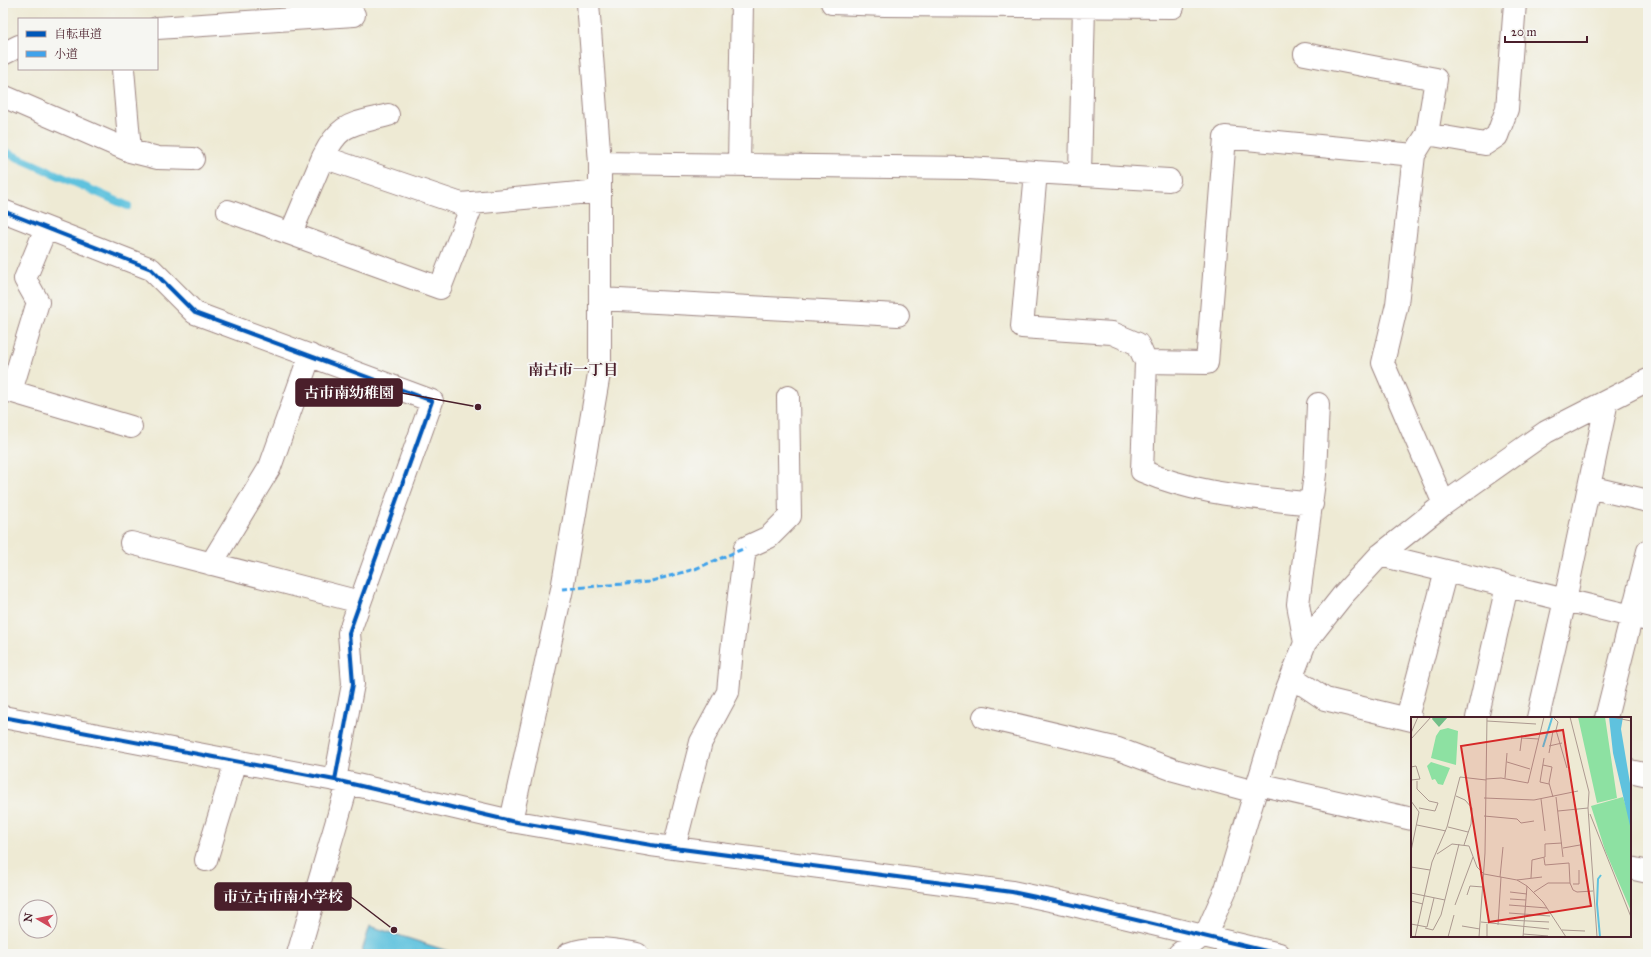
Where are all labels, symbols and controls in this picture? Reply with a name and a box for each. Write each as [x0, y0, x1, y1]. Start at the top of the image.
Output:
legend [18, 18, 158, 70]
scale bar [1505, 18, 1587, 44]
text: 20 m [1511, 25, 1537, 39]
text: 自転車道 [54, 27, 102, 41]
text: 小道 [54, 47, 78, 61]
district label: 南古市一丁目 [528, 361, 618, 379]
callout: 古市南幼稚園 [296, 379, 402, 406]
text: 古市南幼稚園 [304, 384, 394, 402]
inset map [1411, 717, 1631, 937]
callout: 市立古市南小学校 [215, 883, 351, 910]
text: 市立古市南小学校 [223, 888, 343, 906]
north arrow [18, 899, 58, 939]
text: N [21, 911, 36, 923]

